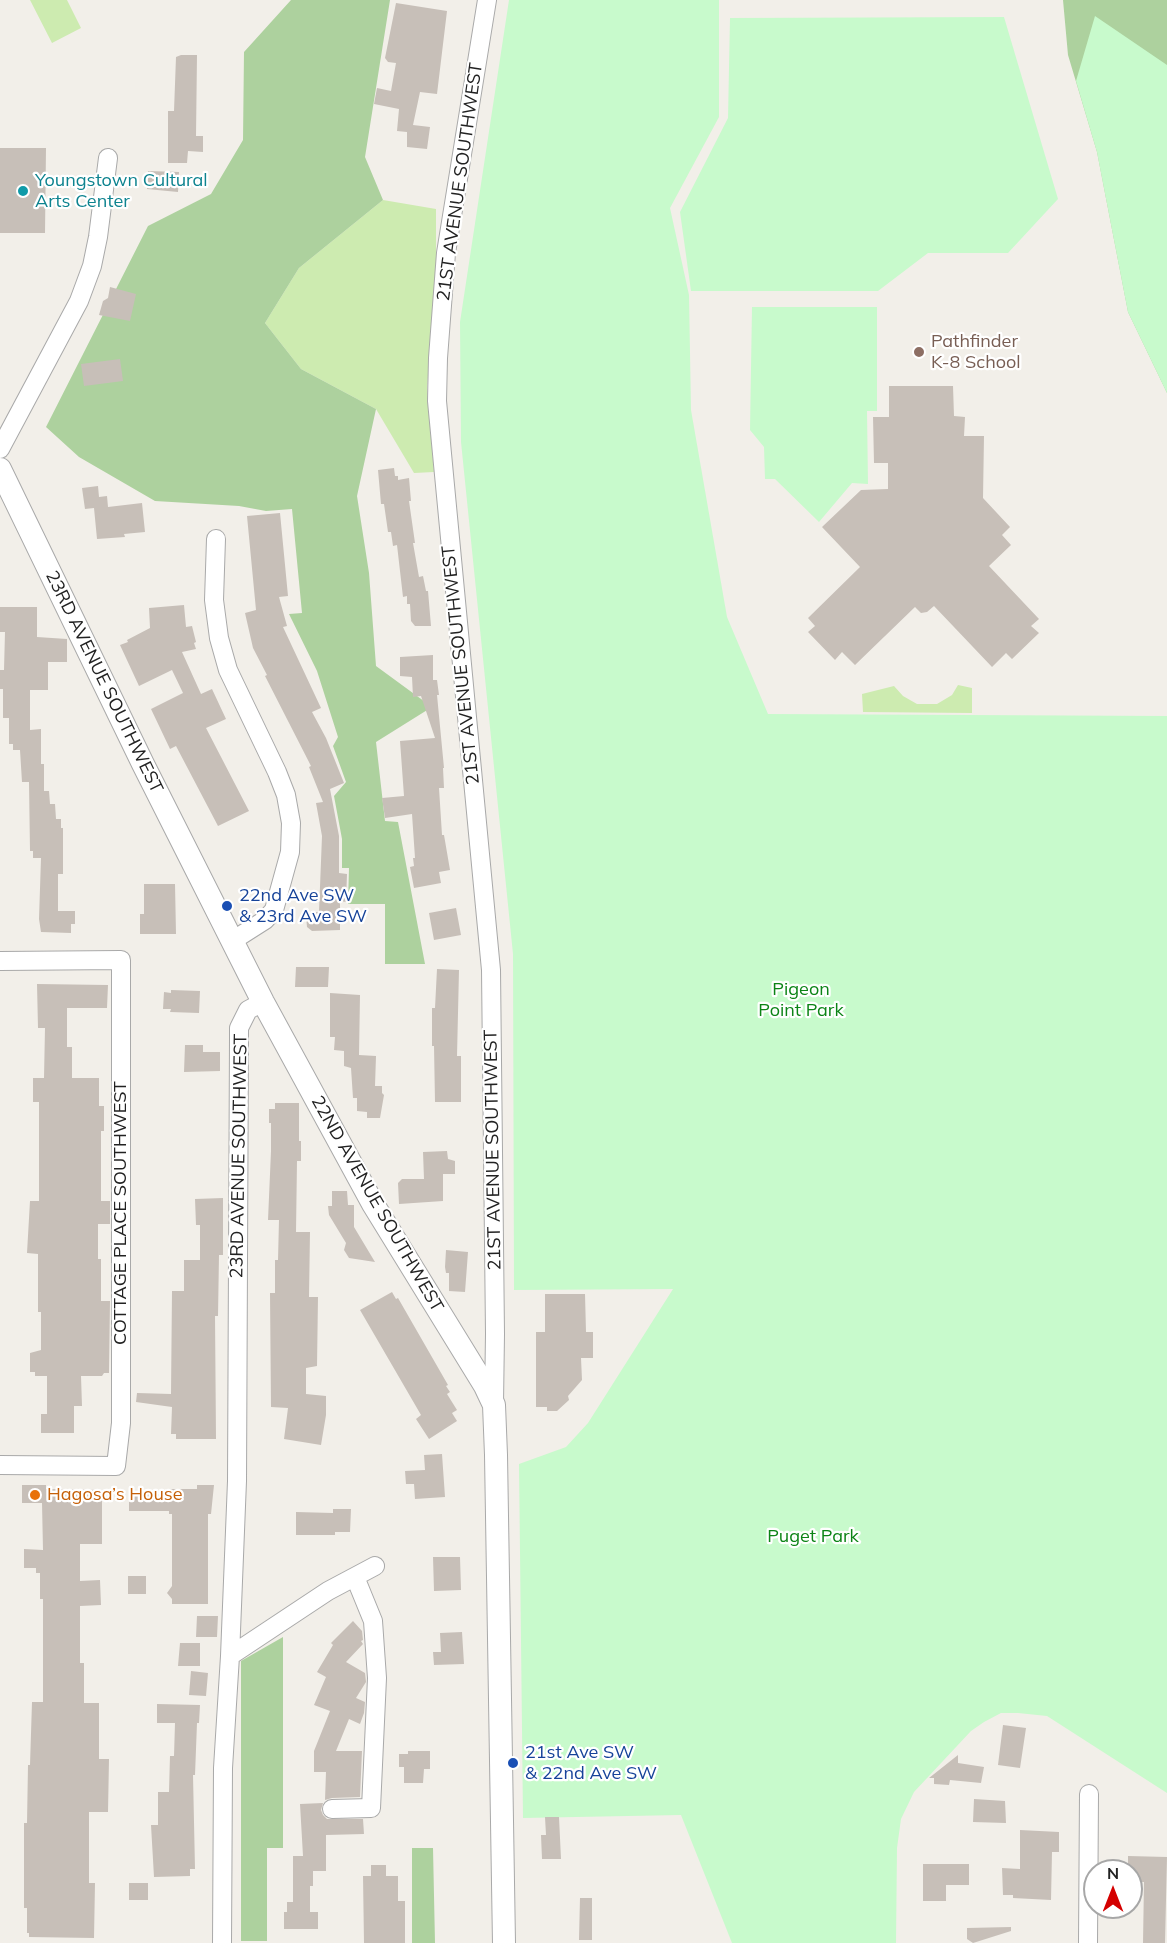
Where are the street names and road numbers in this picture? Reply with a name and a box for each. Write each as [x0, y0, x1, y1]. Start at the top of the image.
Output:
street label: 21ST AVENUE SOUTHWEST [433, 61, 487, 303]
street label: 21ST AVENUE SOUTHWEST [438, 544, 484, 786]
street label: 23RD AVENUE SOUTHWEST [41, 567, 167, 797]
street label: 21ST AVENUE SOUTHWEST [480, 1030, 506, 1270]
street label: 23RD AVENUE SOUTHWEST [226, 1034, 252, 1278]
street label: COTTAGE PLACE SOUTHWEST [110, 1081, 132, 1345]
street label: 22ND AVENUE SOUTHWEST [306, 1092, 448, 1316]

